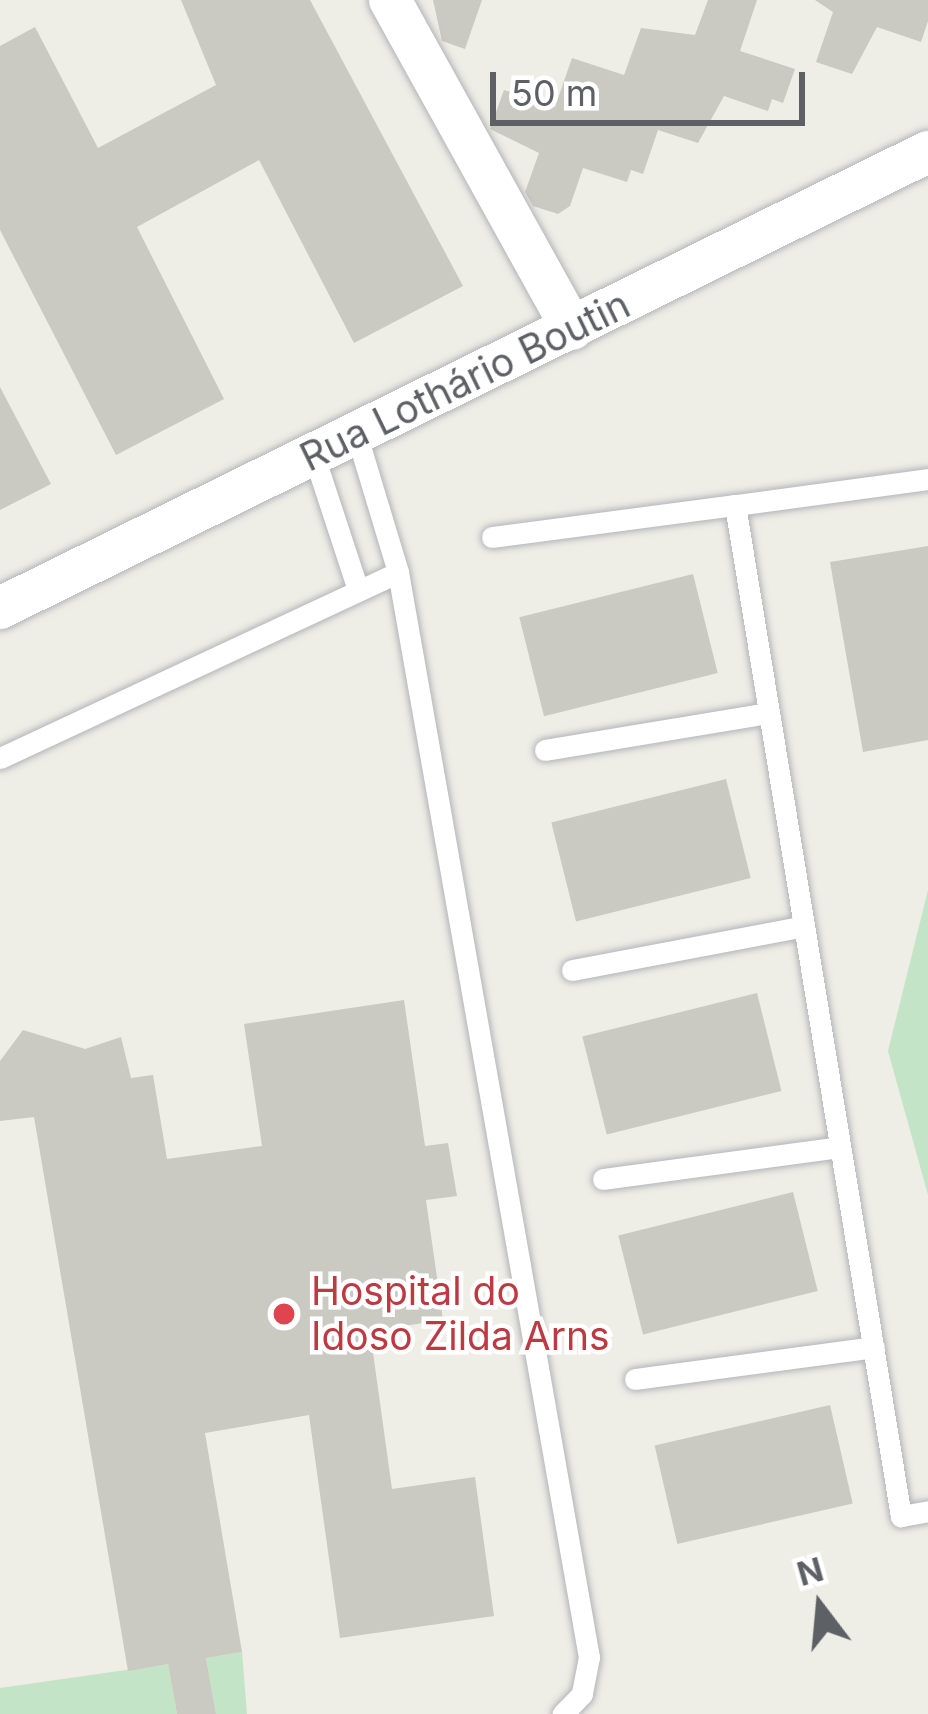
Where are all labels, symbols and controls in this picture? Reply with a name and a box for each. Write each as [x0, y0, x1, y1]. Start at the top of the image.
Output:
scale bar [496, 48, 811, 122]
text: 50 m [511, 71, 597, 115]
street label: Rua Lothário Boutin [293, 281, 637, 481]
place label: Hospital do Idoso Zilda Arns [311, 1269, 610, 1360]
marker: Hospital do Idoso Zilda Arns [268, 1298, 300, 1330]
north arrow [760, 1546, 880, 1666]
text: N [792, 1549, 828, 1594]

